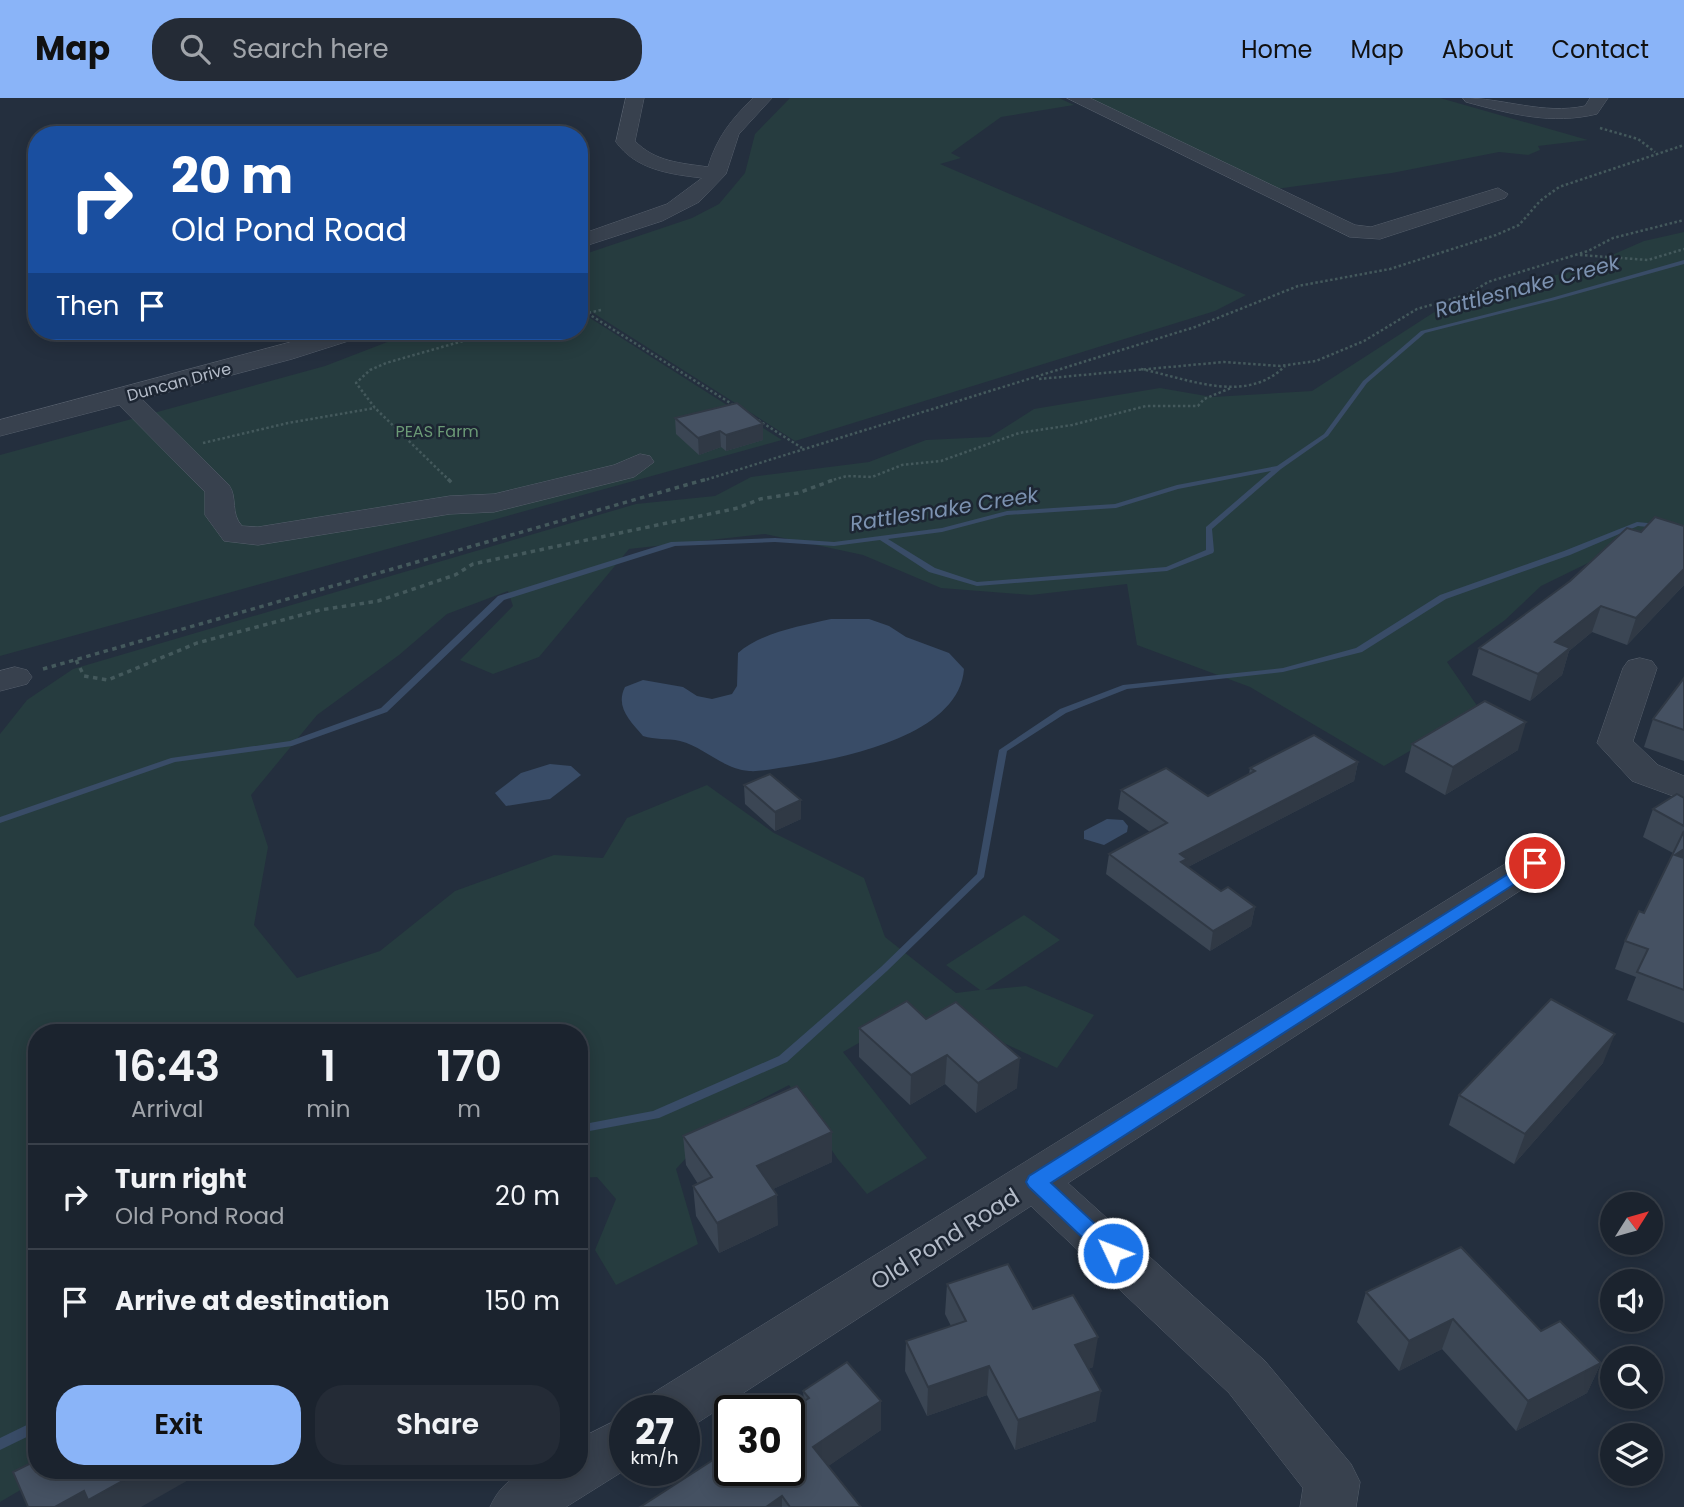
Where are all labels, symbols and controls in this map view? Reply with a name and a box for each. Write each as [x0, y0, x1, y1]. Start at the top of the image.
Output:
search box [152, 18, 642, 81]
text: Map [35, 25, 110, 72]
icon: search [176, 30, 214, 68]
text: Search here [232, 31, 389, 67]
text: Home [1241, 33, 1313, 66]
text: Map [1351, 33, 1404, 66]
text: About [1442, 33, 1513, 66]
text: Contact [1551, 33, 1649, 66]
text: 20 m [171, 142, 293, 210]
icon: right [56, 154, 147, 245]
text: Old Pond Road [171, 207, 407, 252]
water label: Rattlesnake Creek [1431, 247, 1624, 325]
icon: arrive [133, 287, 171, 325]
text: Then [56, 288, 119, 324]
street label: Duncan Drive [124, 357, 234, 407]
park label: PEAS Farm [395, 420, 479, 443]
water label: Rattlesnake Creek [848, 480, 1041, 538]
pin [1505, 833, 1565, 893]
icon: arrive [1516, 844, 1554, 882]
text: 16:43 [114, 1037, 220, 1096]
text: 1 [321, 1037, 336, 1096]
text: 170 [437, 1037, 502, 1096]
text: Arrival [131, 1093, 203, 1125]
text: min [306, 1093, 350, 1125]
text: m [457, 1093, 481, 1125]
text: Turn right [115, 1161, 247, 1197]
icon: right [56, 1178, 94, 1216]
text: 20 m [495, 1178, 560, 1214]
street label: Old Pond Road [865, 1180, 1025, 1298]
north arrow [1600, 1192, 1662, 1255]
map controls [1600, 1192, 1663, 1486]
text: Old Pond Road [115, 1200, 285, 1232]
position arrow [1076, 1216, 1150, 1290]
button: sound [1600, 1269, 1663, 1332]
icon: arrive [56, 1283, 94, 1321]
text: Arrive at destination [115, 1283, 390, 1319]
text: 150 m [485, 1283, 560, 1319]
button: search [1600, 1346, 1663, 1409]
button: Exit [56, 1385, 301, 1465]
button: Share [315, 1385, 560, 1465]
speed limit sign: 30 [714, 1395, 805, 1486]
text: 27 [635, 1407, 674, 1456]
button: layers [1600, 1423, 1663, 1486]
text: km/h [631, 1445, 678, 1470]

